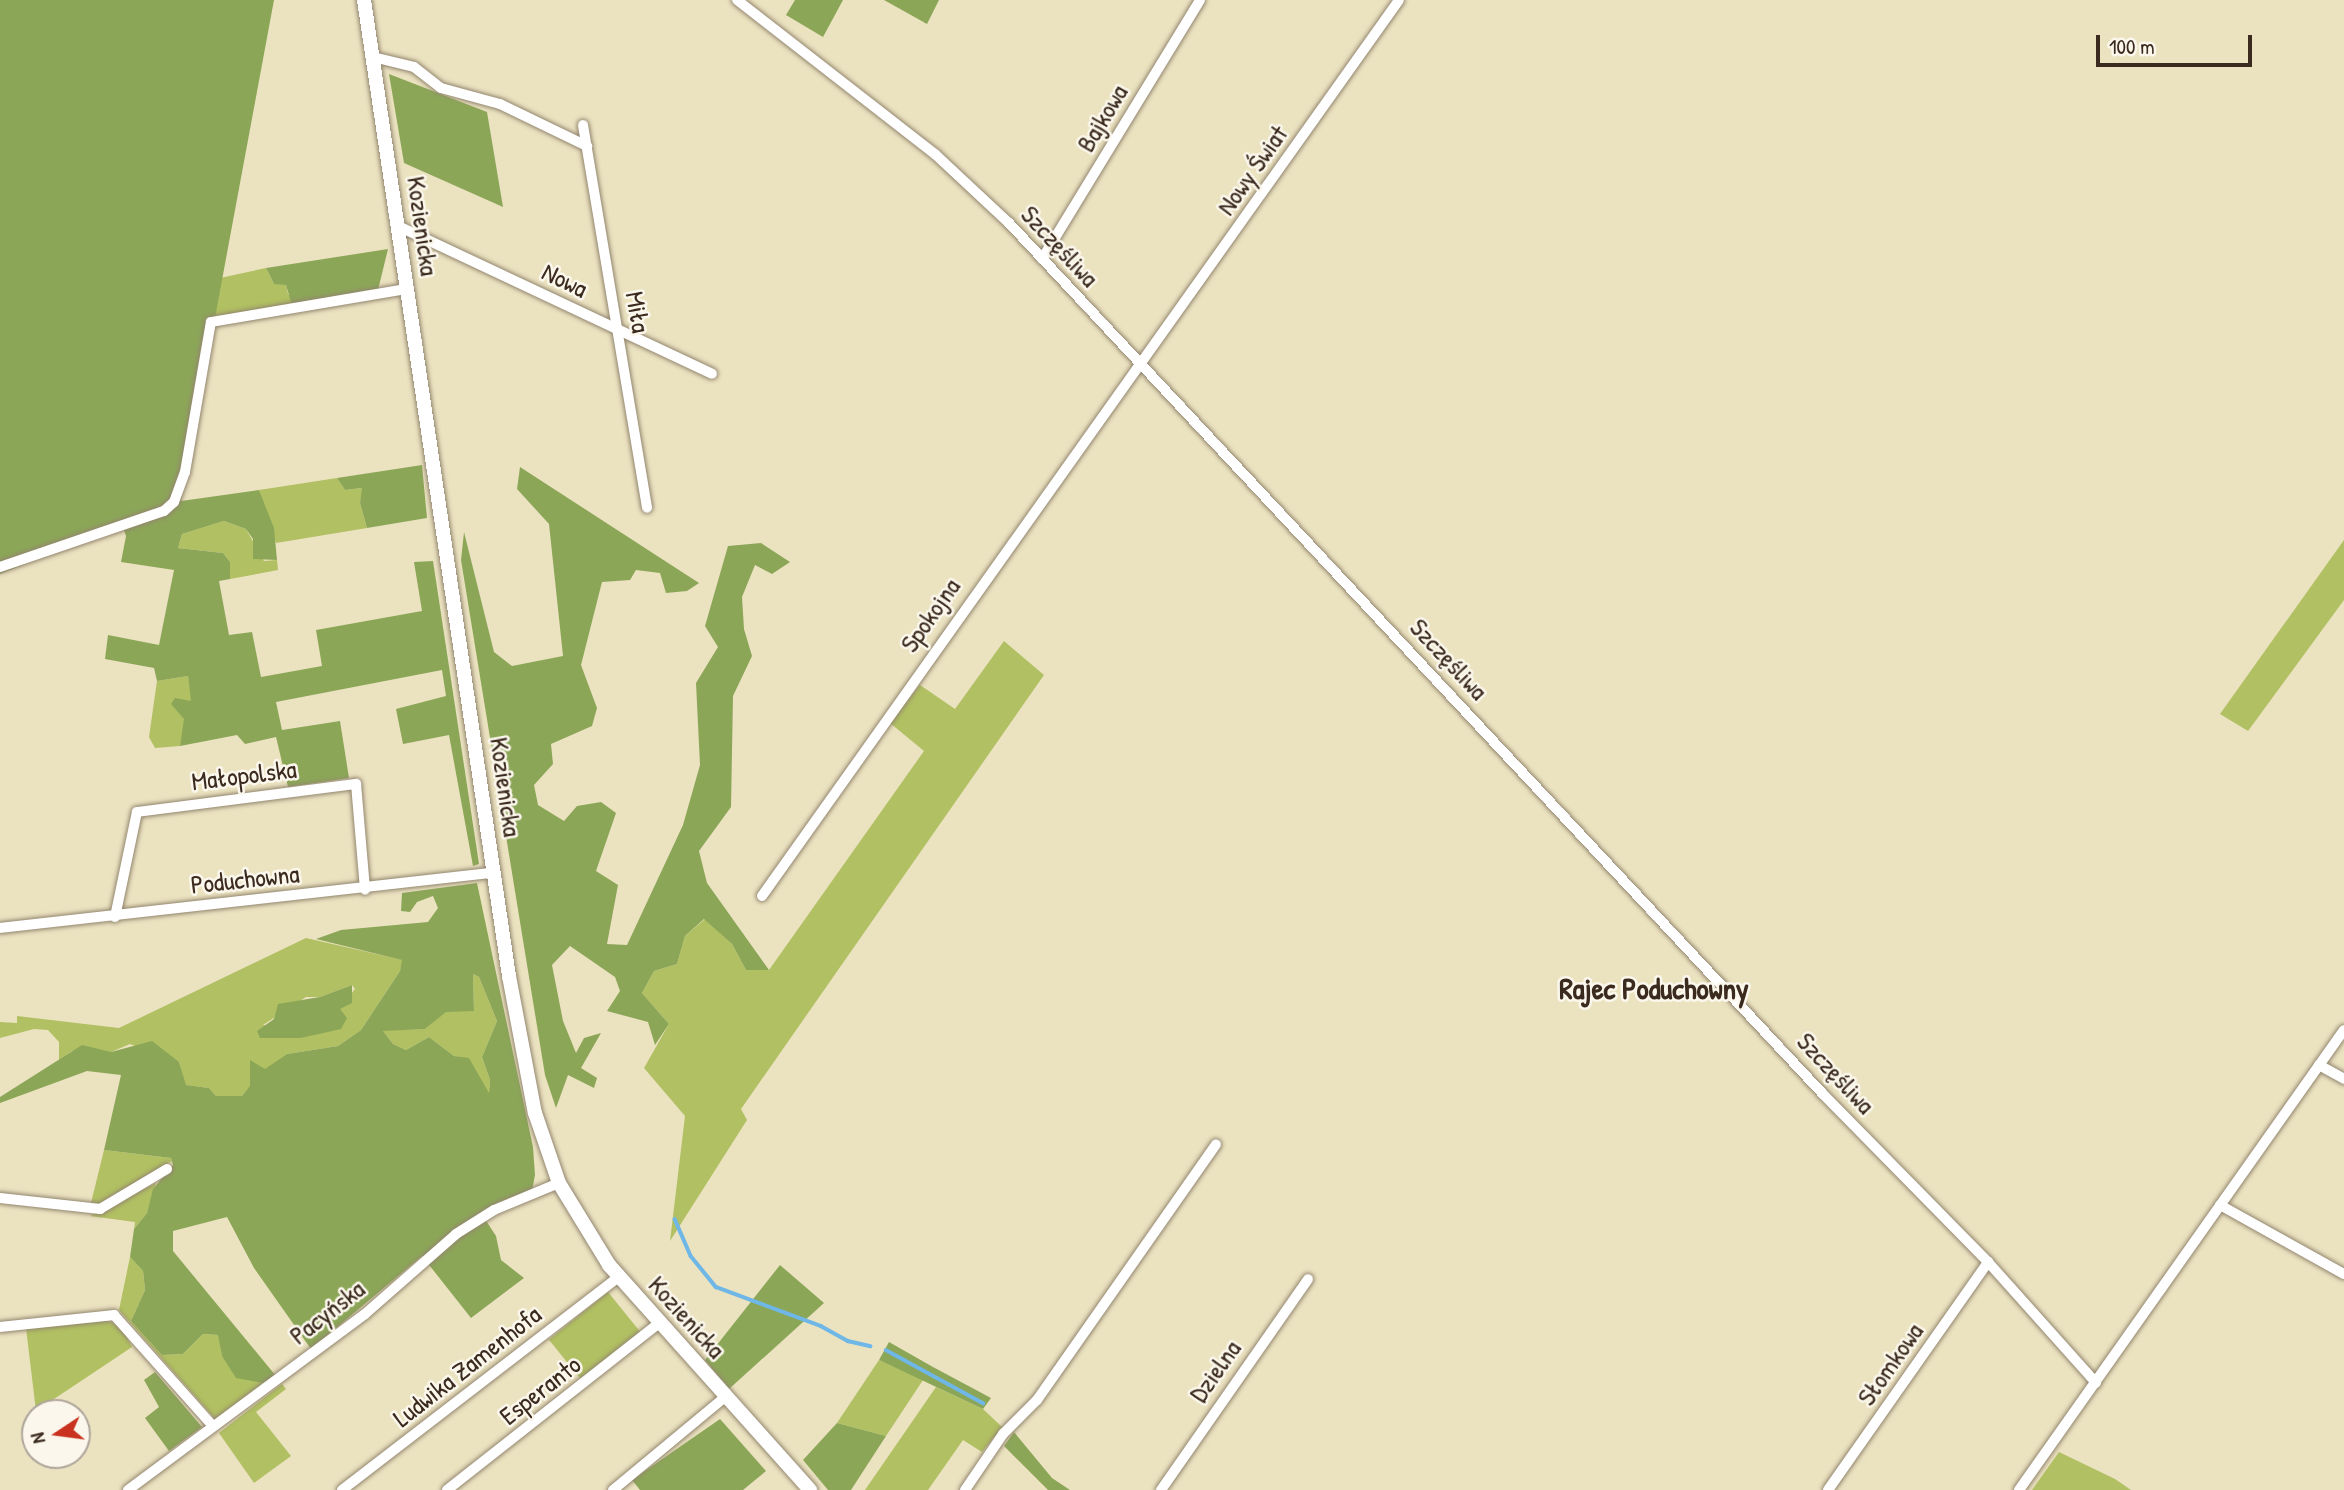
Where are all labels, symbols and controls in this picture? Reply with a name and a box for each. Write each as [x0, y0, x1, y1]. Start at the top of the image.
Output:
scale bar [2099, 21, 2255, 65]
text: 100 m [2109, 32, 2155, 61]
street label: Bajkowa [1070, 79, 1134, 157]
street label: Nowy Świat [1210, 119, 1294, 221]
street label: Kozienicka [401, 174, 445, 278]
street label: Szczęśliwa [1015, 199, 1105, 293]
street label: Nowa [537, 256, 593, 304]
street label: Miła [619, 289, 657, 335]
street label: Spokojna [893, 572, 967, 658]
street label: Szczęśliwa [1404, 612, 1494, 706]
street label: Kozienicka [484, 735, 528, 839]
street label: Małopolska [190, 753, 298, 797]
street label: Poduchowna [189, 858, 301, 900]
district label: Rajec Poduchowny [1559, 970, 1749, 1006]
street label: Szczęśliwa [1791, 1026, 1881, 1120]
street label: Kozienicka [642, 1269, 732, 1365]
street label: Pacyńska [283, 1273, 371, 1351]
street label: Ludwika Zamenhofa [387, 1299, 547, 1433]
street label: Słomkowa [1850, 1317, 1930, 1411]
street label: Dzielna [1183, 1334, 1247, 1408]
street label: Esperanto [493, 1349, 587, 1431]
north arrow [21, 1399, 91, 1469]
text: N [24, 1430, 51, 1446]

